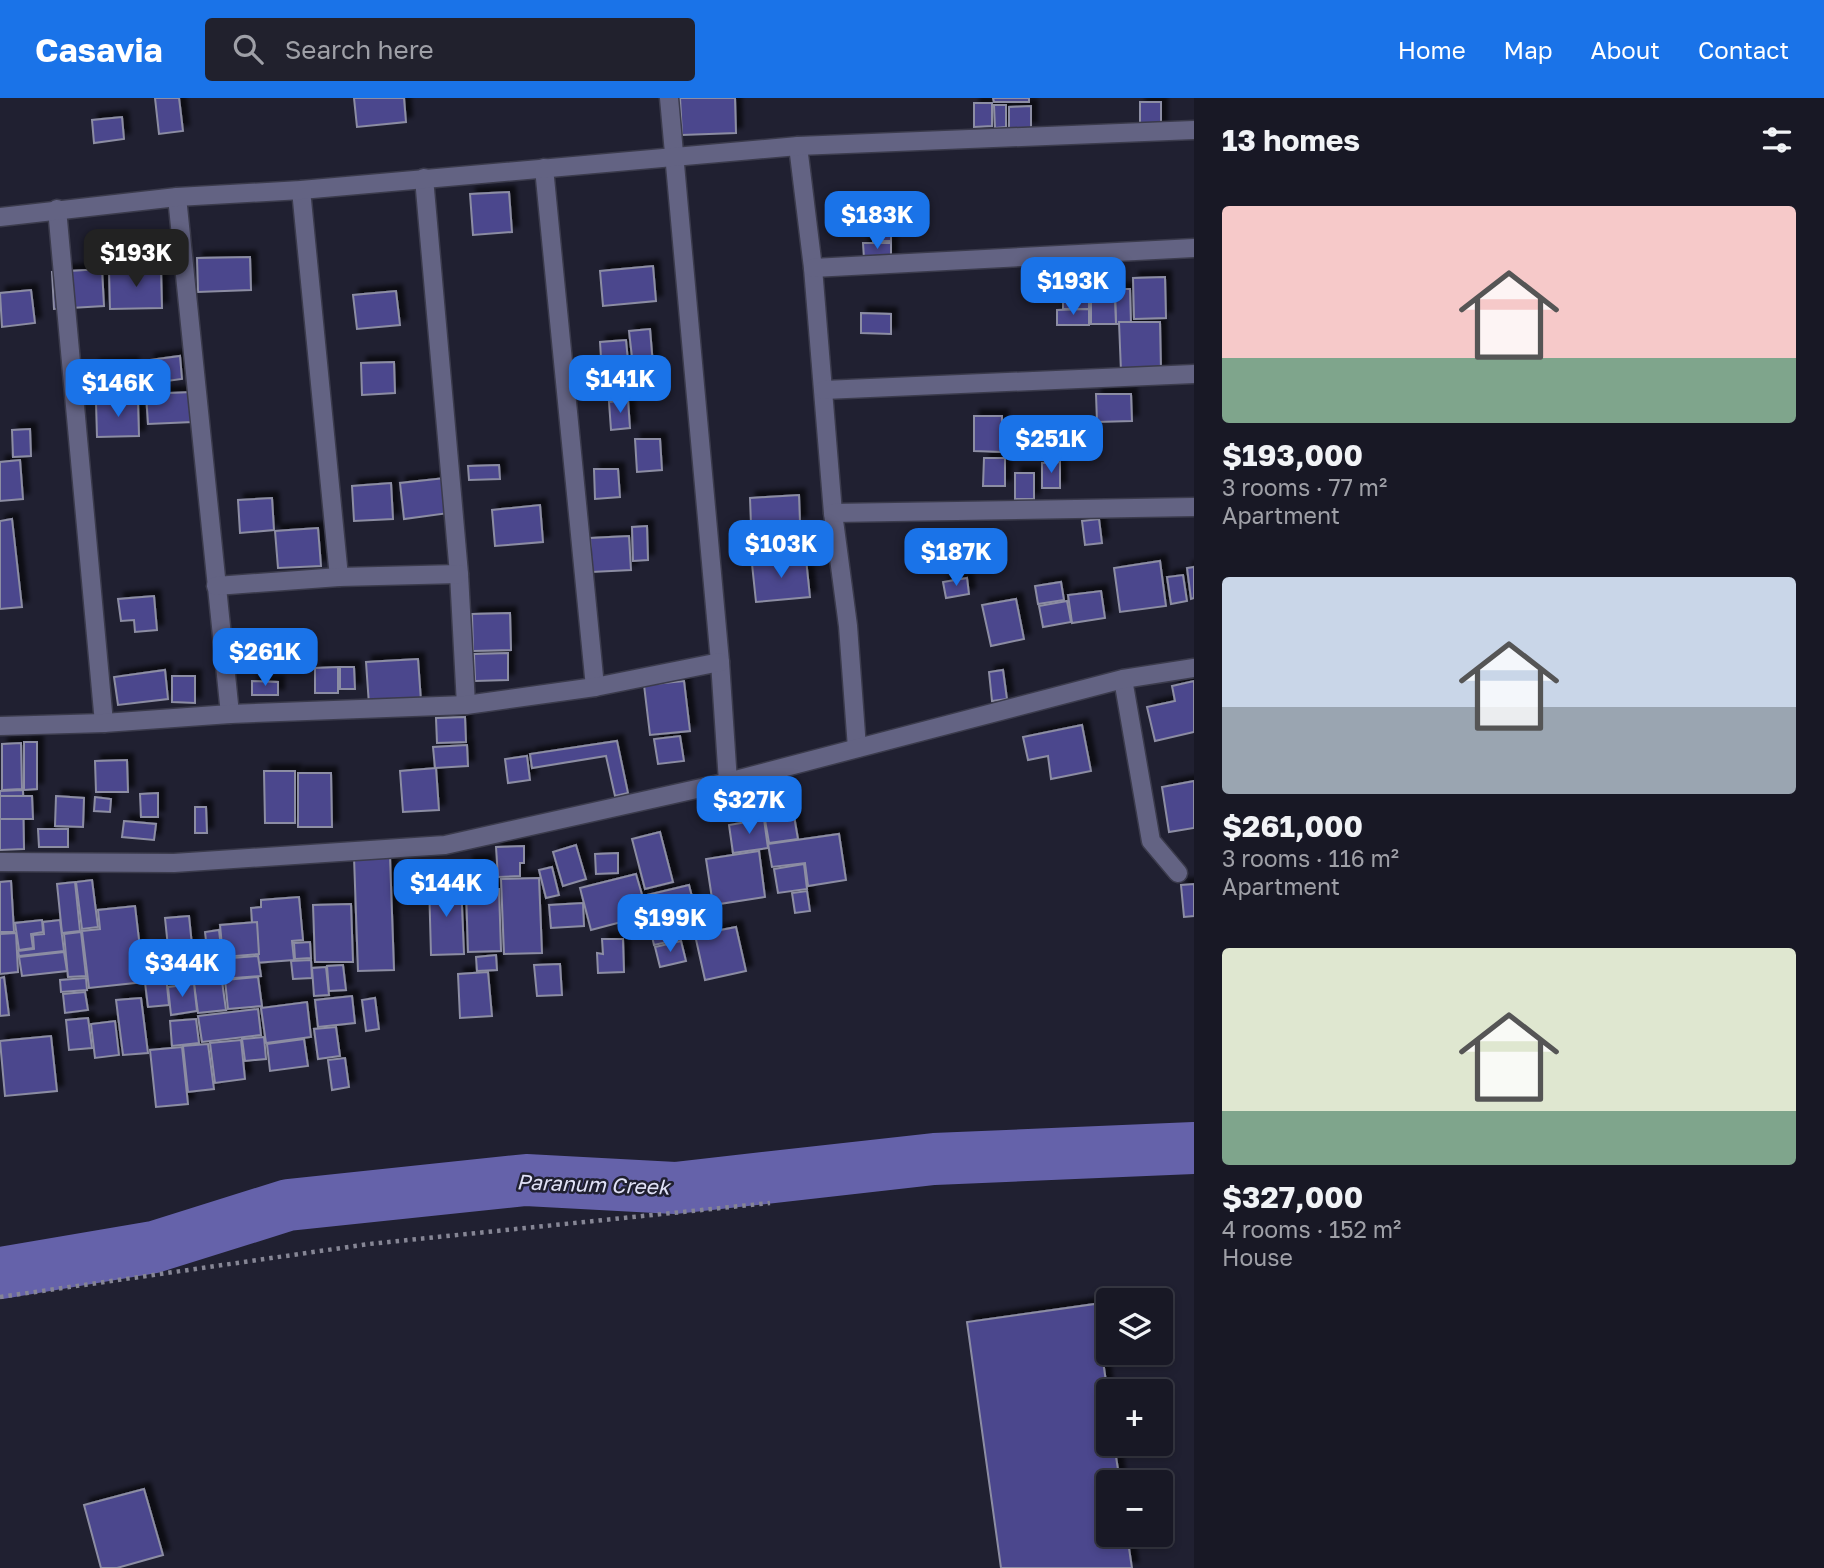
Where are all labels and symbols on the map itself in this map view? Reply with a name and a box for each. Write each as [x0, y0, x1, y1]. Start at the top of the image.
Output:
pin: $183K [828, 192, 926, 251]
pin: $193K [87, 230, 185, 289]
pin: $193K [1024, 258, 1122, 317]
pin: $141K [571, 356, 669, 415]
pin: $146K [69, 360, 167, 419]
pin: $251K [1002, 416, 1100, 475]
pin: $103K [732, 520, 830, 580]
pin: $187K [907, 528, 1005, 588]
pin: $261K [216, 628, 314, 688]
pin: $327K [700, 776, 798, 836]
pin: $144K [397, 860, 495, 919]
pin: $199K [621, 894, 719, 954]
pin: $344K [133, 940, 231, 999]
water label: Paranum Creek [516, 1168, 672, 1200]

